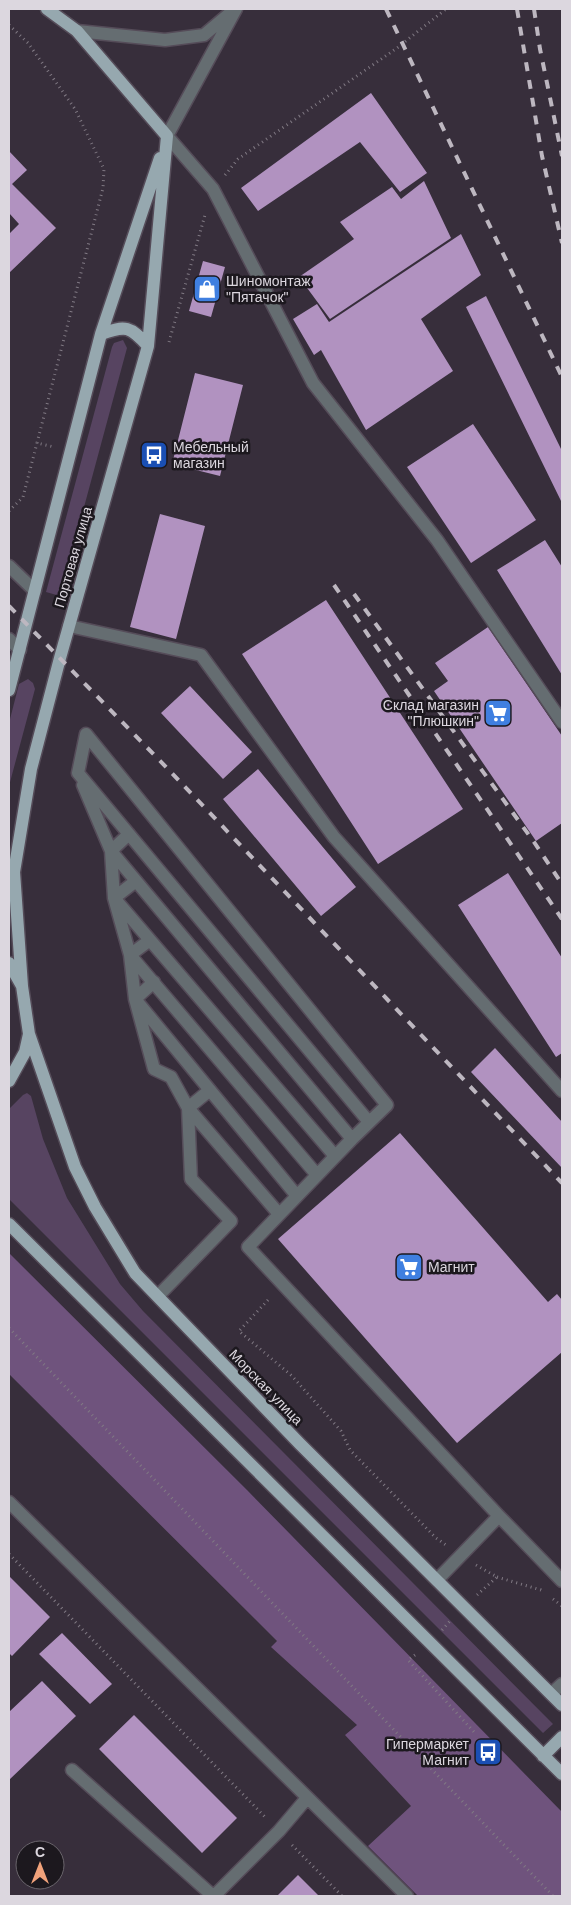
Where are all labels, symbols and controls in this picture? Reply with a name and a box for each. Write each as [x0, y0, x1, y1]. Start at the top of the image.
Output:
place label: Шиномонтаж "Пятачок" [226, 273, 311, 305]
shop icon: Шиномонтаж "Пятачок" [192, 274, 222, 304]
place label: Мебельный магазин [173, 439, 249, 471]
bus stop icon: Мебельный магазин [139, 440, 169, 470]
street label: Портовая улица [51, 504, 95, 609]
place label: Склад магазин "Плюшкин" [383, 697, 479, 729]
supermarket icon: Склад магазин "Плюшкин" [483, 698, 513, 728]
supermarket icon: Магнит [394, 1252, 424, 1282]
place label: Магнит [428, 1259, 475, 1275]
street label: Морская улица [226, 1346, 306, 1428]
place label: Гипермаркет Магнит [386, 1736, 470, 1768]
bus stop icon: Гипермаркет Магнит [473, 1737, 503, 1767]
north arrow [15, 1840, 65, 1890]
text: С [35, 1844, 45, 1860]

